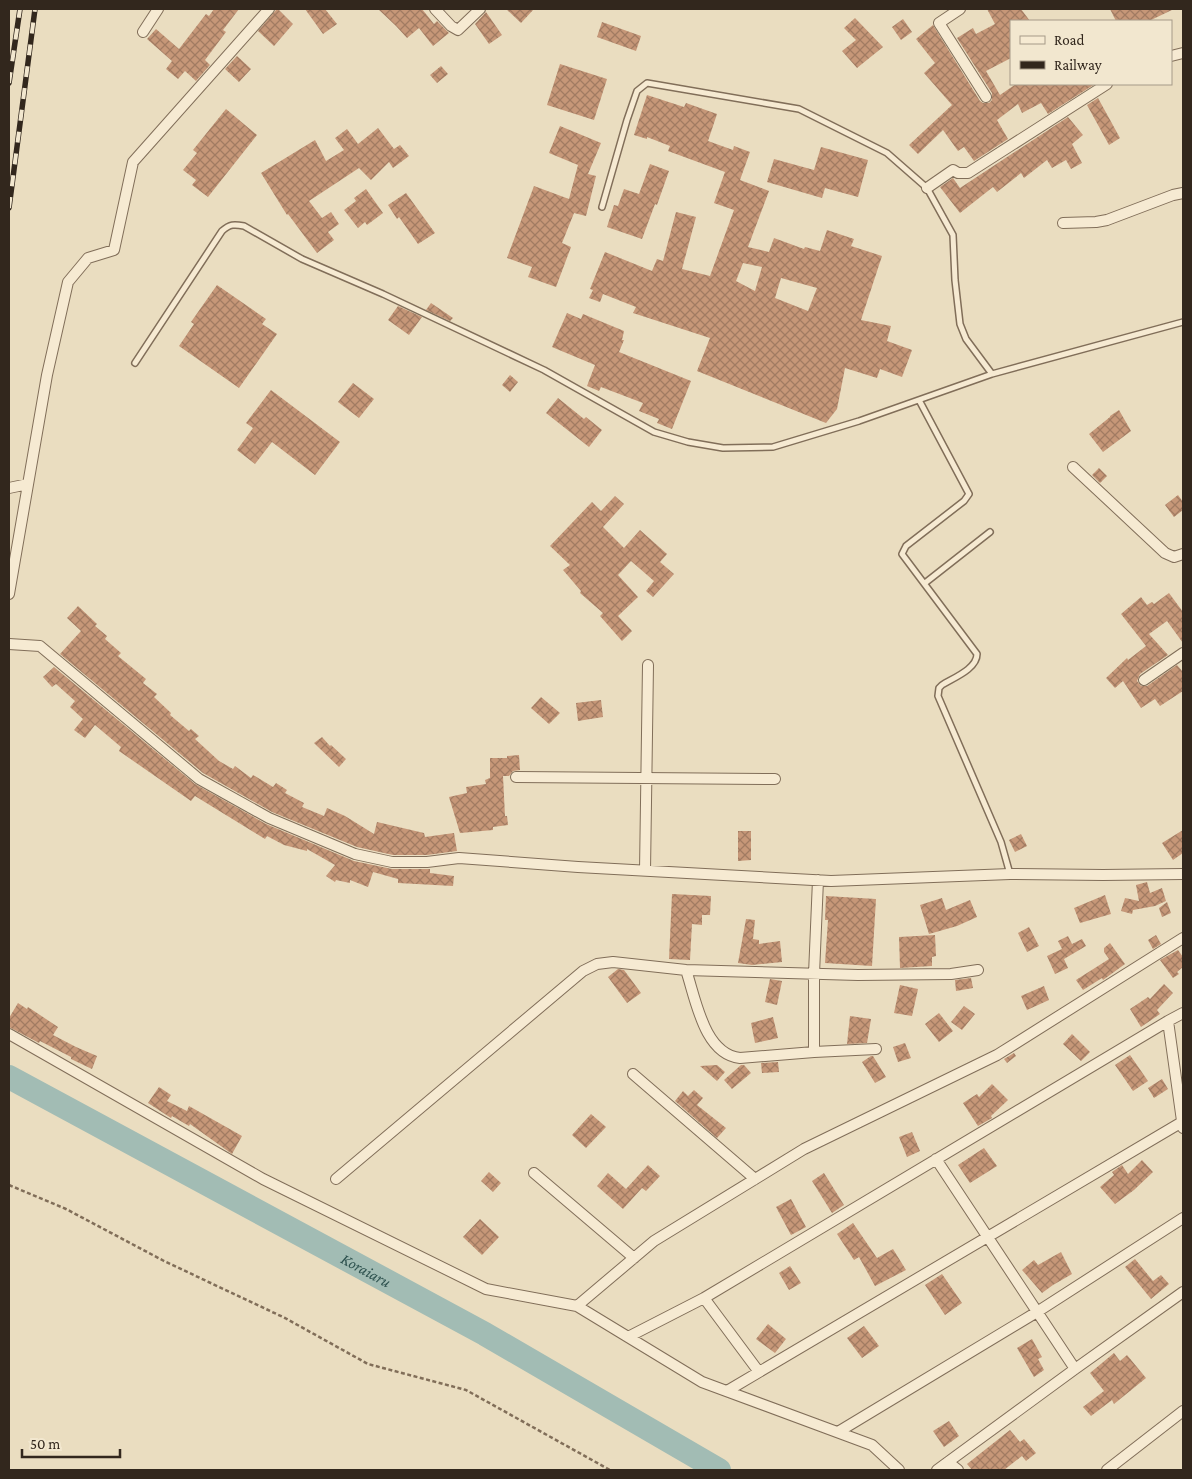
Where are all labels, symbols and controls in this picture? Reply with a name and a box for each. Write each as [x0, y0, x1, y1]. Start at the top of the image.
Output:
legend [1010, 20, 1172, 85]
text: Road [1054, 32, 1085, 48]
text: Railway [1054, 57, 1102, 74]
water label: Koraiaru [338, 1250, 394, 1291]
scale bar [22, 1426, 120, 1458]
text: 50 m [30, 1436, 60, 1452]

